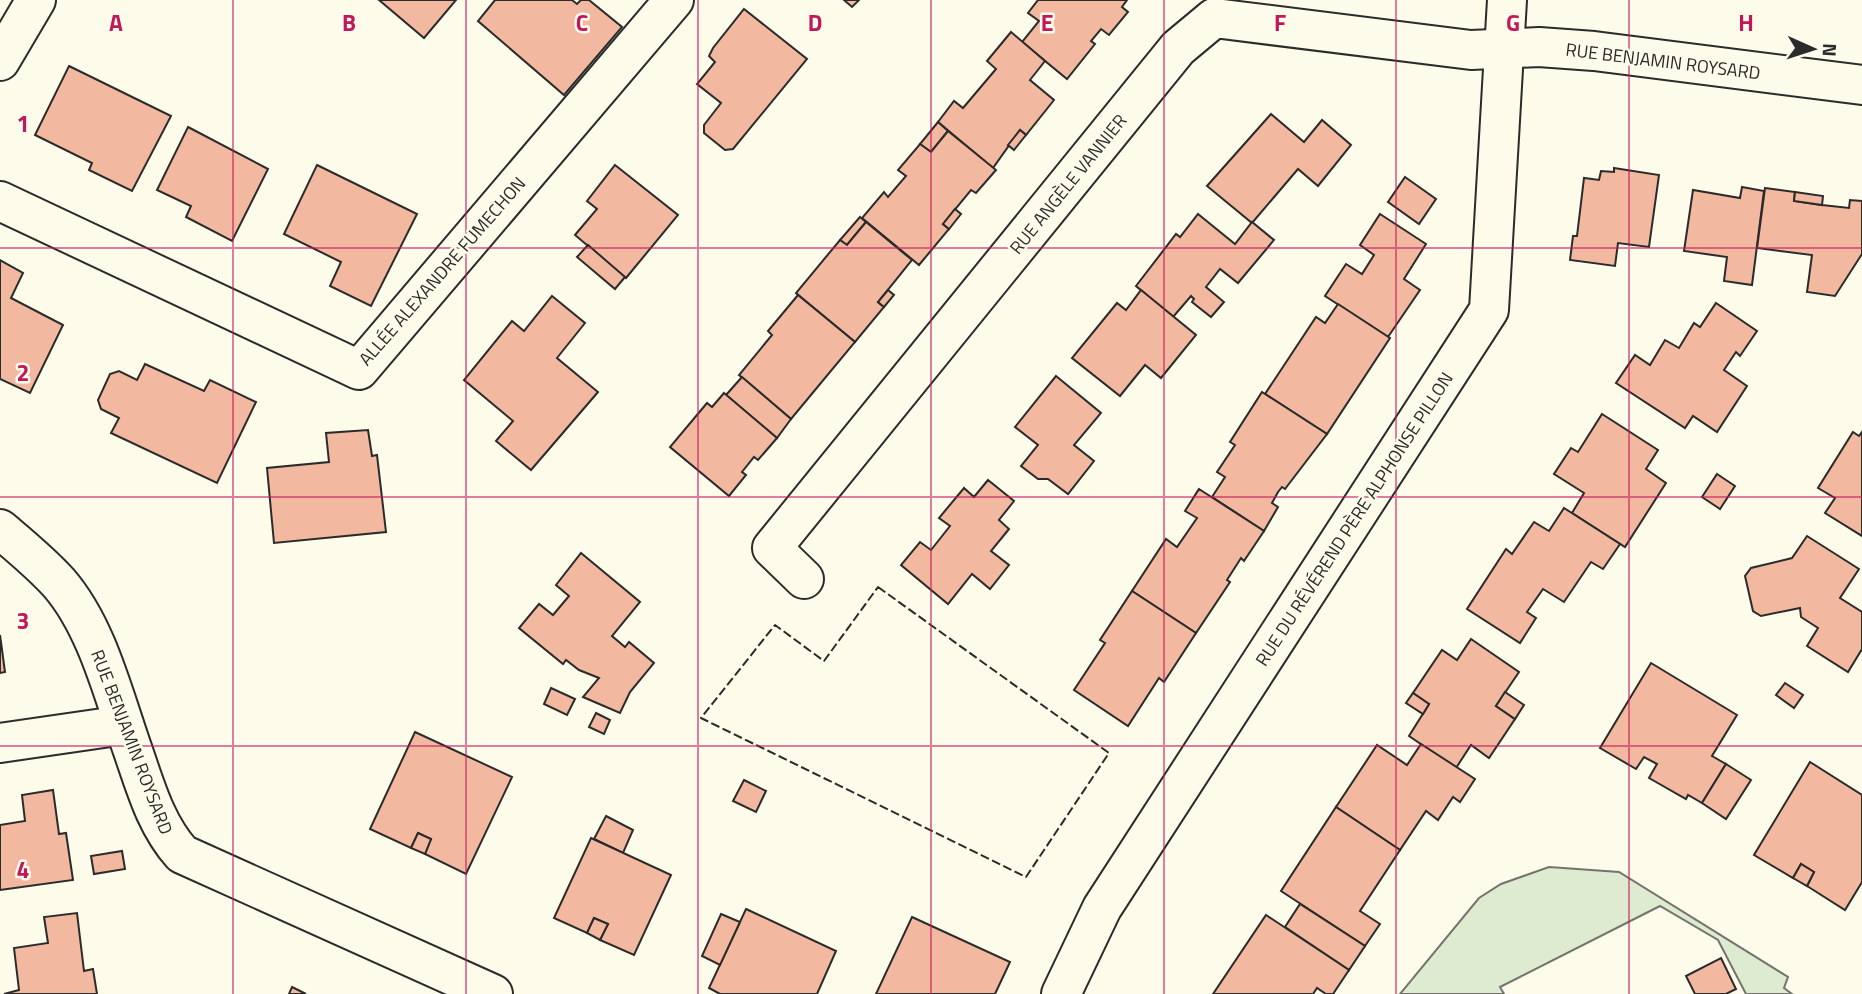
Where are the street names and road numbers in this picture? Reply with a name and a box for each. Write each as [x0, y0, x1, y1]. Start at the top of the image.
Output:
street label: RUE BENJAMIN ROYSARD [1564, 36, 1762, 86]
street label: RUE ANGÈLE VANNIER [1003, 108, 1133, 260]
street label: ALLÉE ALEXANDRE FUMECHON [352, 171, 532, 371]
street label: RUE DU RÉVÉREND PÈRE ALPHONSE PILLON [1249, 367, 1459, 671]
street label: RUE BENJAMIN ROYSARD [84, 646, 180, 838]

